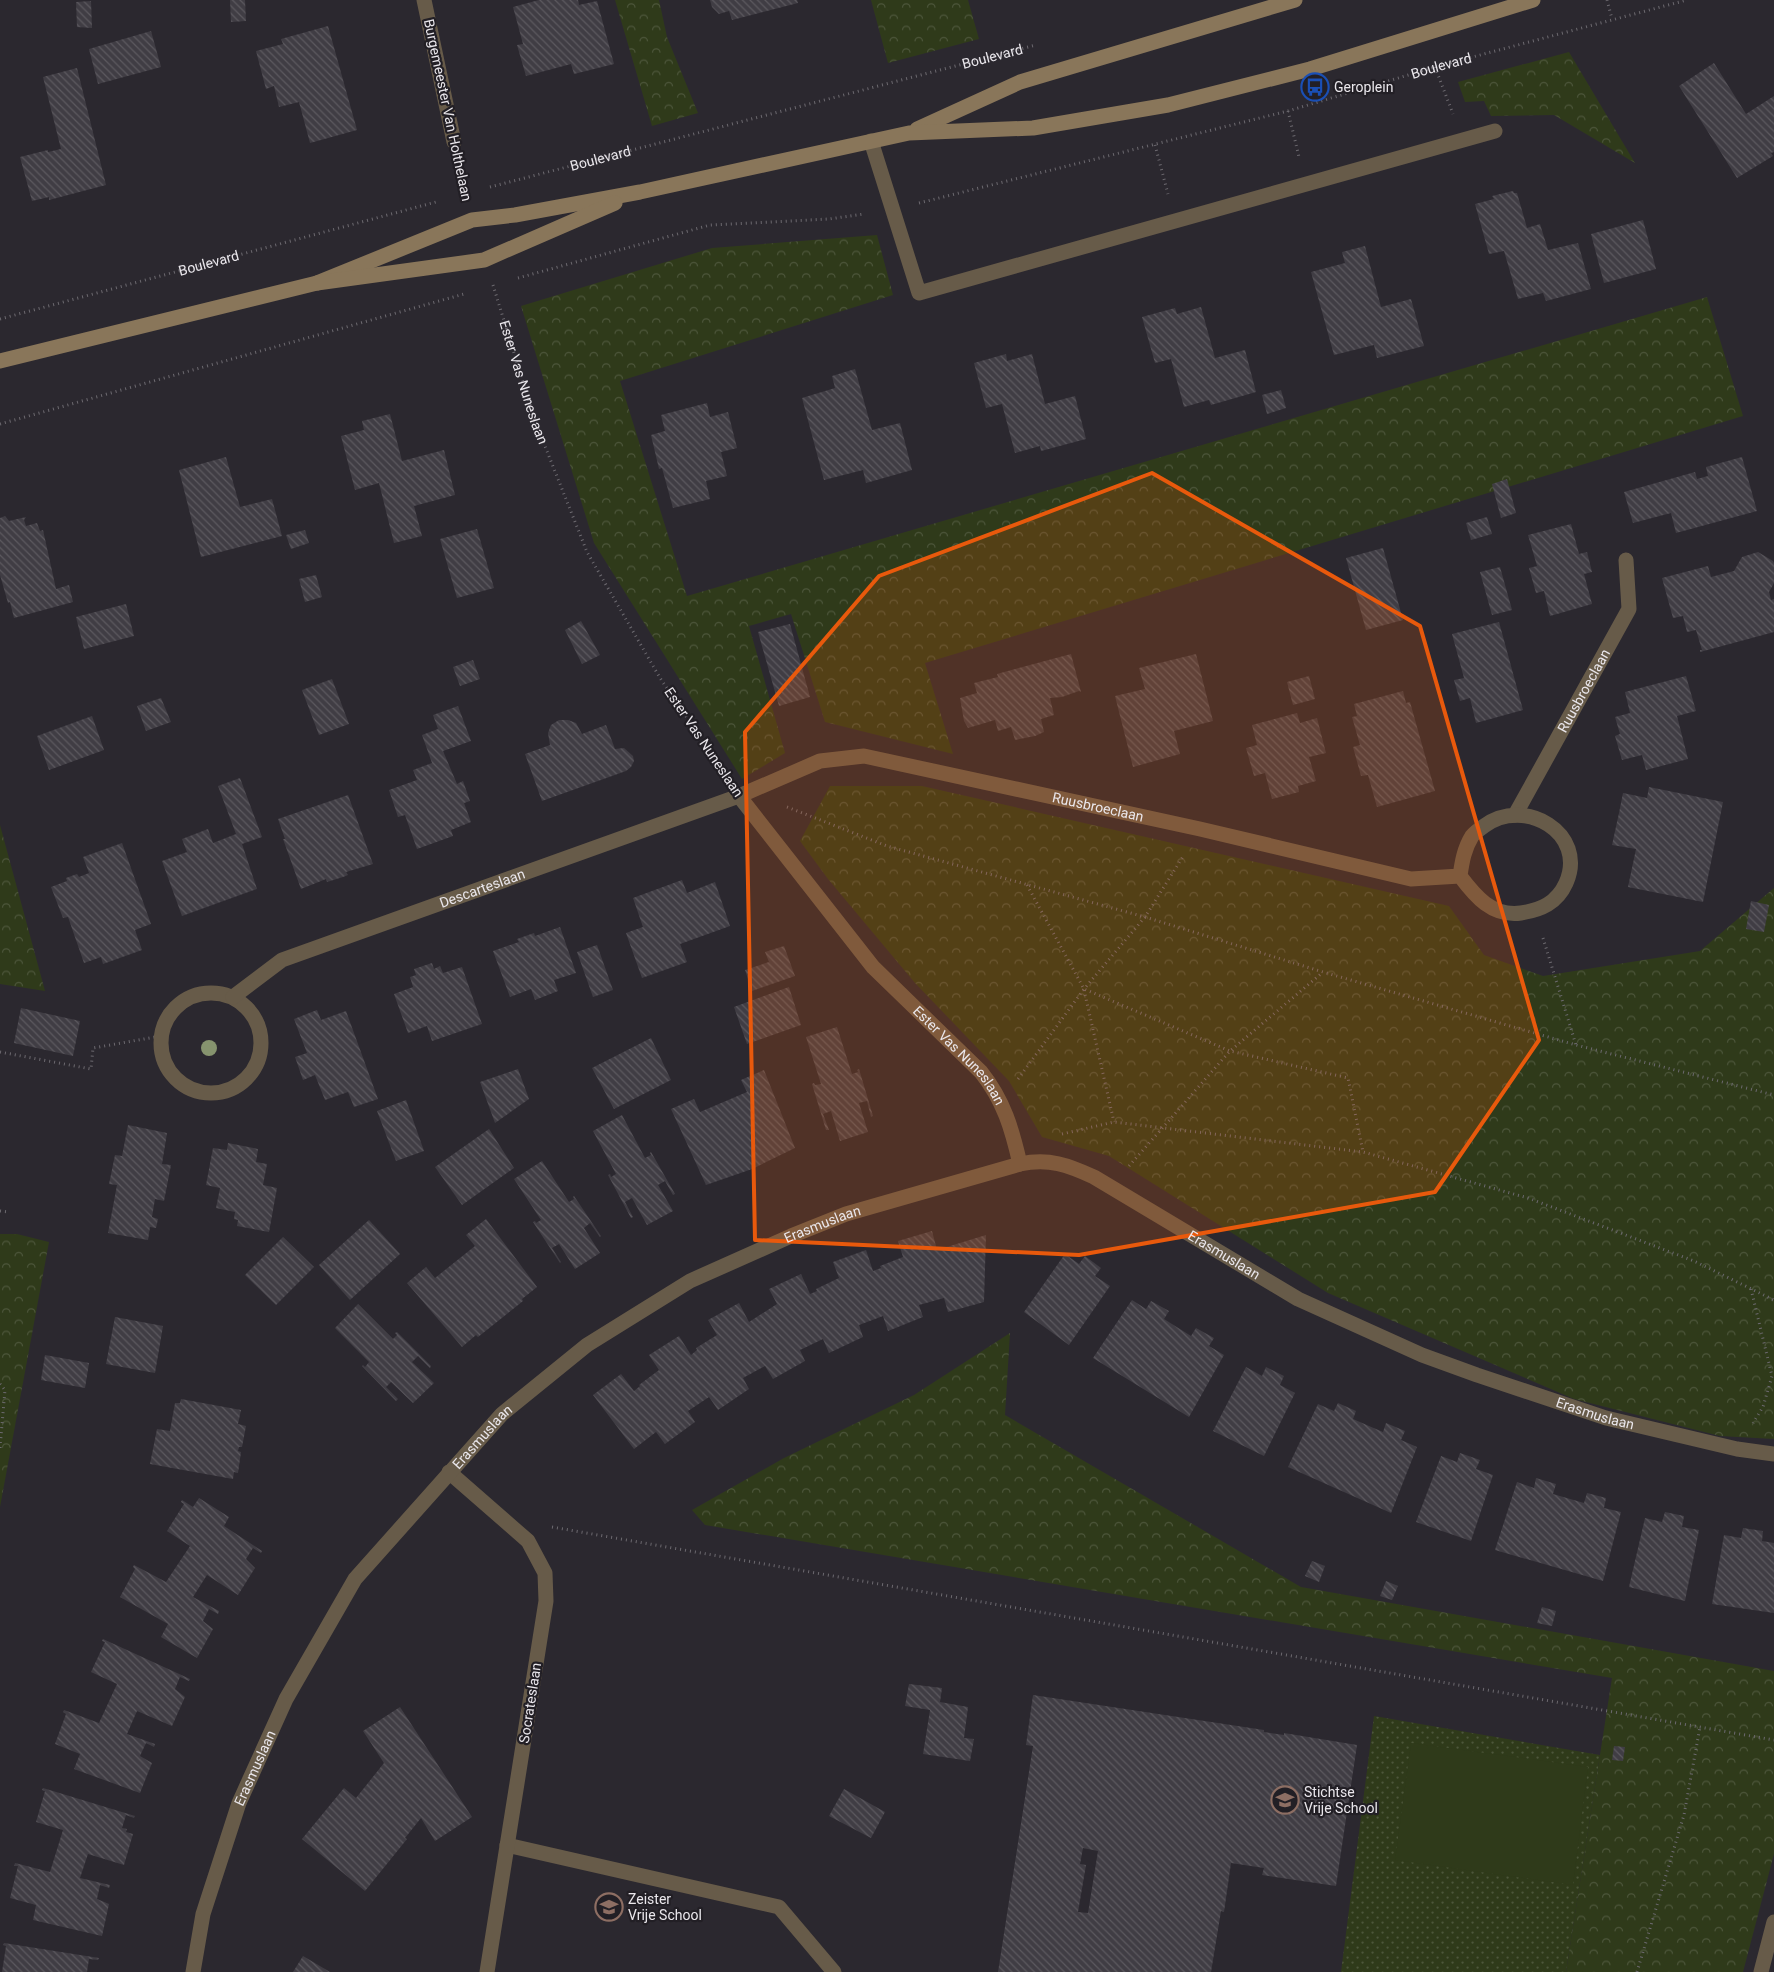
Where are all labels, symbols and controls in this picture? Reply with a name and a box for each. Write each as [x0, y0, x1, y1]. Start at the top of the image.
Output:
street label: Burgemeester Van Holthelaan [421, 17, 475, 203]
street label: Boulevard [960, 41, 1024, 72]
street label: Boulevard [1409, 50, 1473, 82]
bus stop icon: Geroplein [1300, 72, 1330, 102]
place label: Geroplein [1334, 79, 1393, 95]
street label: Boulevard [568, 143, 632, 174]
street label: Boulevard [177, 247, 241, 279]
street label: Ester Vas Nuneslaan [496, 318, 551, 446]
street label: Ruusbroeclaan [1554, 646, 1613, 735]
street label: Ester Vas Nuneslaan [661, 684, 747, 800]
street label: Ruusbroeclaan [1051, 789, 1145, 825]
street label: Descarteslaan [437, 866, 527, 911]
street label: Ester Vas Nuneslaan [910, 1003, 1008, 1107]
street label: Erasmuslaan [781, 1202, 862, 1246]
street label: Erasmuslaan [1185, 1227, 1263, 1282]
street label: Erasmuslaan [1554, 1394, 1636, 1432]
street label: Erasmuslaan [449, 1401, 515, 1472]
street label: Socrateslaan [516, 1662, 544, 1744]
street label: Erasmuslaan [231, 1728, 279, 1808]
place label: Stichtse Vrije School [1304, 1784, 1378, 1816]
school or university icon: Stichtse Vrije School [1270, 1785, 1300, 1815]
place label: Zeister Vrije School [628, 1891, 702, 1923]
school or university icon: Zeister Vrije School [594, 1892, 624, 1922]

